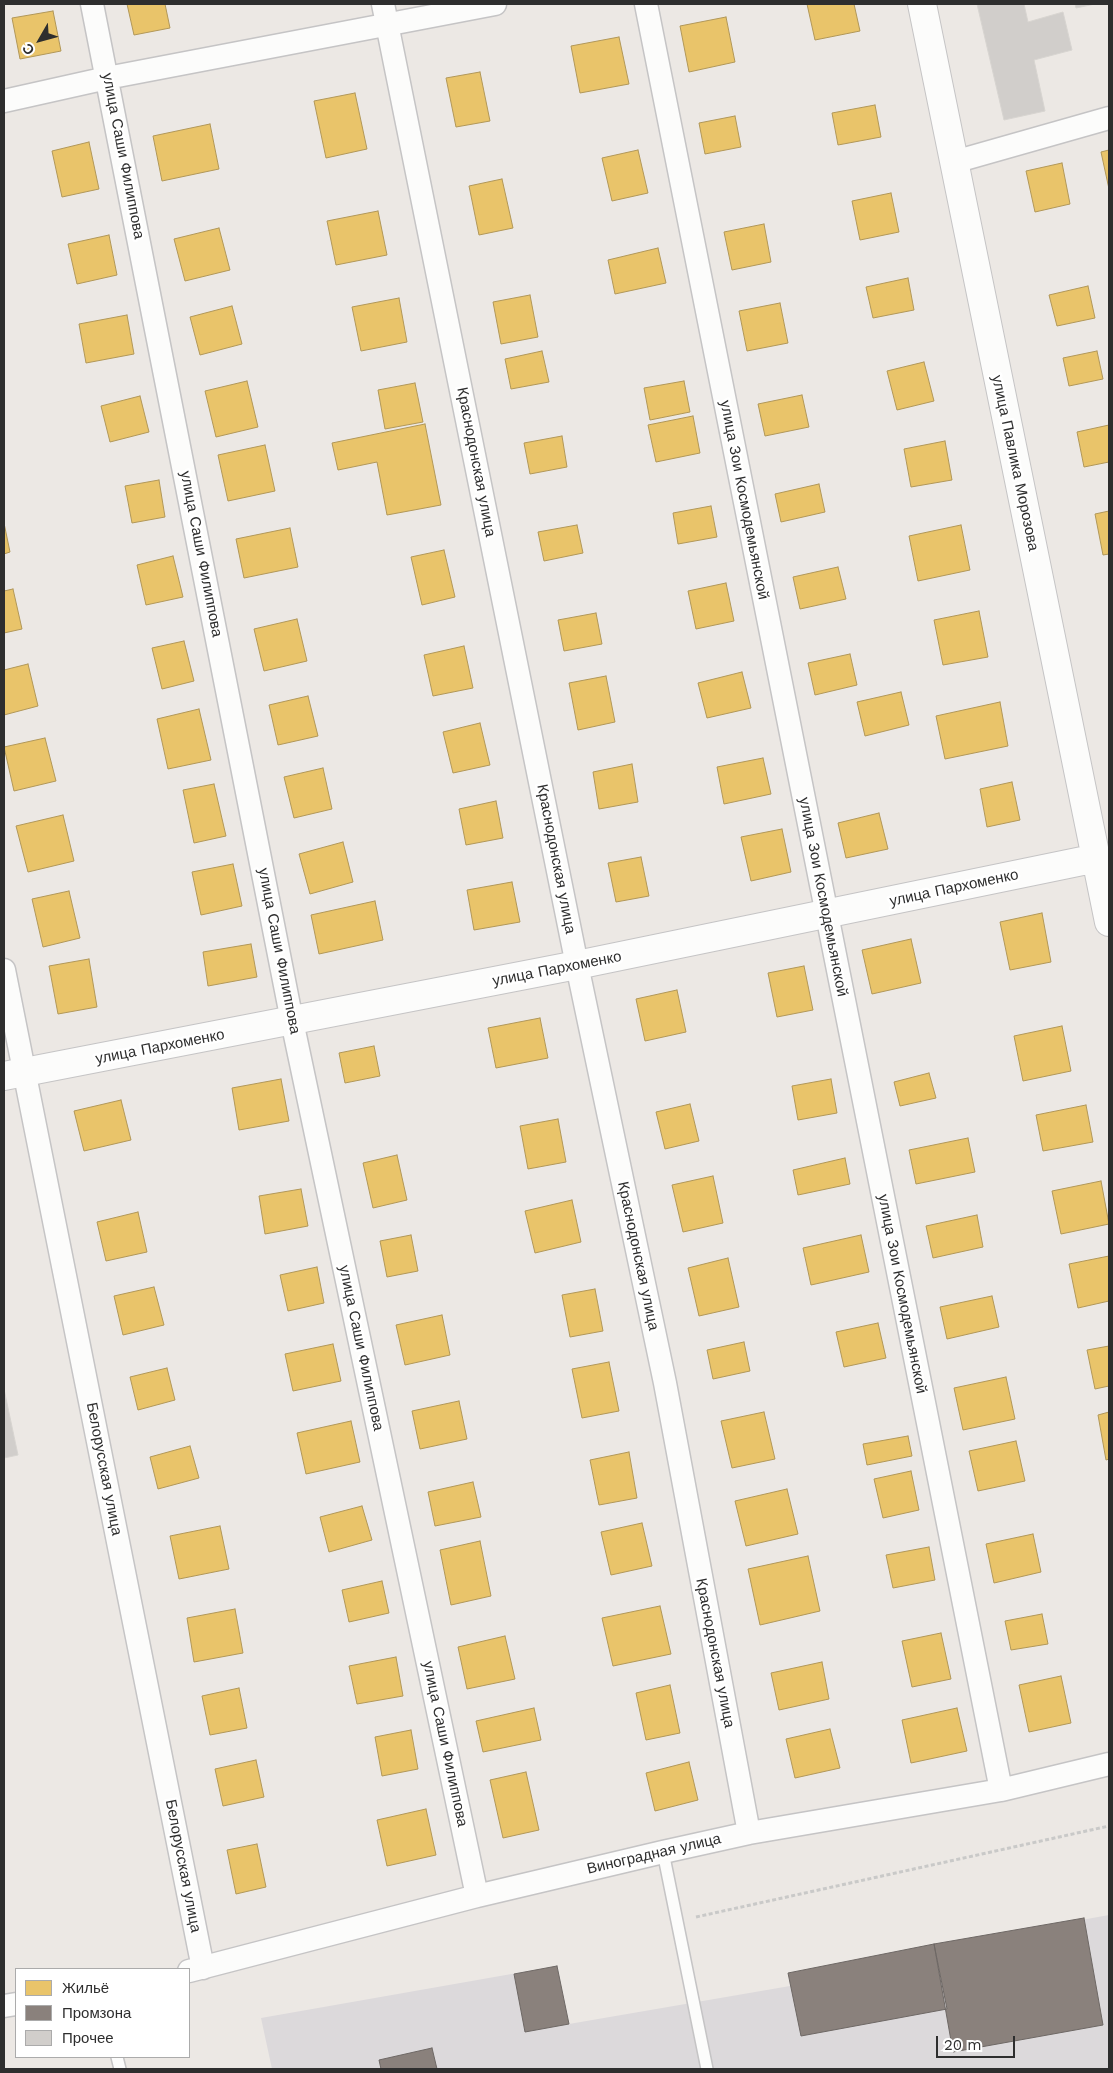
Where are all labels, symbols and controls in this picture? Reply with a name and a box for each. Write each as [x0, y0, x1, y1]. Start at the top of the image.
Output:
north arrow [15, 15, 65, 65]
text: С [19, 40, 38, 58]
street label: улица Саши Филиппова [98, 71, 148, 241]
street label: улица Павлика Морозова [988, 373, 1042, 553]
street label: Краснодонская улица [453, 386, 499, 538]
street label: улица Зои Космодемьянской [716, 399, 772, 601]
street label: улица Саши Филиппова [176, 469, 226, 639]
street label: Краснодонская улица [533, 783, 579, 935]
street label: улица Зои Космодемьянской [795, 796, 851, 998]
street label: улица Саши Филиппова [254, 866, 304, 1036]
street label: улица Пархоменко [888, 866, 1020, 910]
street label: улица Пархоменко [491, 948, 623, 990]
street label: улица Пархоменко [94, 1026, 226, 1068]
street label: Краснодонская улица [613, 1180, 663, 1332]
street label: улица Зои Космодемьянской [874, 1193, 930, 1395]
street label: улица Саши Филиппова [335, 1264, 387, 1432]
street label: Белорусская улица [82, 1401, 126, 1537]
street label: Краснодонская улица [692, 1577, 738, 1729]
street label: улица Саши Филиппова [419, 1660, 471, 1828]
street label: Белорусская улица [161, 1798, 205, 1934]
street label: Виноградная улица [585, 1830, 723, 1878]
legend [15, 1968, 190, 2058]
text: Жильё [62, 1979, 109, 1997]
text: Промзона [62, 2004, 131, 2022]
scale bar [938, 2026, 1017, 2058]
text: Прочее [62, 2029, 114, 2047]
text: 20 m [944, 2036, 982, 2054]

